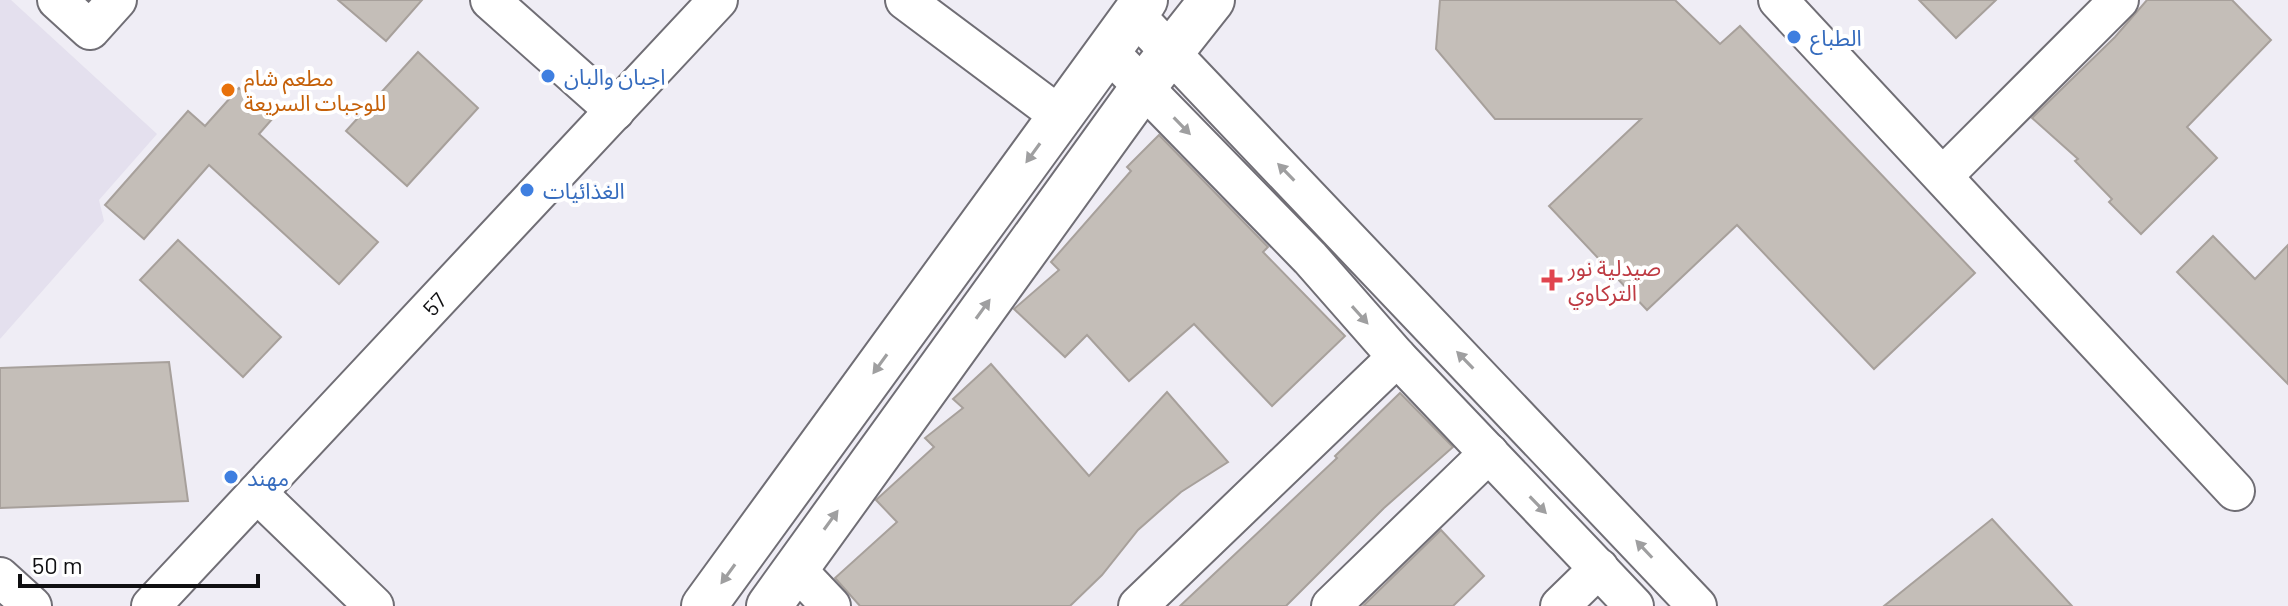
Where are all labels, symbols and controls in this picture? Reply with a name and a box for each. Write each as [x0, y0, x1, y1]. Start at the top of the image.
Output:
place label: الطباع [1810, 24, 1862, 55]
marker: الطباع [1785, 28, 1803, 46]
place label: اجبان والبان [564, 63, 665, 90]
place label: مطعم شام للوجبات السريعة [244, 64, 386, 116]
marker: اجبان والبان [539, 67, 557, 85]
marker: مطعم شام للوجبات السريعة [219, 81, 237, 99]
one-way arrow [1173, 116, 1191, 135]
one-way arrow [1026, 143, 1042, 164]
one-way arrow [1277, 163, 1295, 182]
place label: الغذائيات [543, 177, 625, 203]
marker: الغذائيات [518, 181, 536, 199]
place label: صيدلية نور التركاوي [1567, 254, 1661, 310]
marker: صيدلية نور التركاوي [1543, 271, 1561, 289]
street label: 57 [417, 287, 451, 321]
one-way arrow [975, 298, 991, 320]
one-way arrow [1351, 306, 1369, 325]
one-way arrow [1456, 351, 1474, 370]
one-way arrow [873, 353, 889, 374]
place label: مهند [247, 464, 289, 491]
marker: مهند [222, 468, 240, 486]
one-way arrow [1529, 495, 1547, 514]
one-way arrow [823, 509, 839, 531]
scale bar [20, 538, 258, 588]
one-way arrow [1635, 540, 1653, 559]
text: 50 m [32, 550, 83, 579]
one-way arrow [720, 564, 736, 584]

